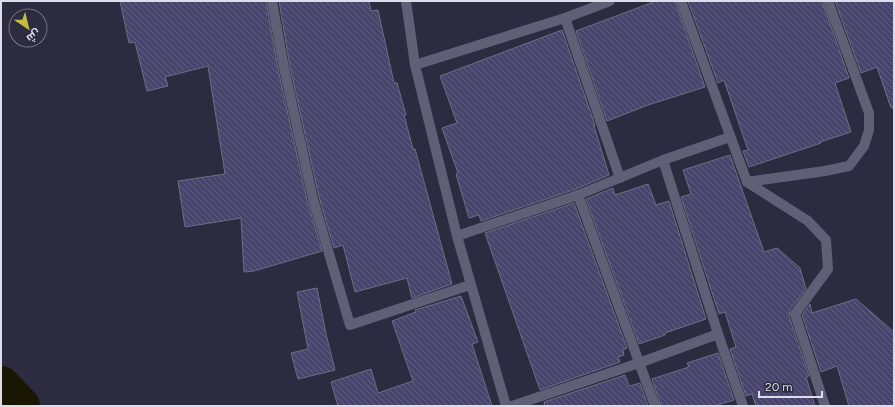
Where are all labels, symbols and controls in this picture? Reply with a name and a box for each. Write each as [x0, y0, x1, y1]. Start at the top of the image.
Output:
north arrow [8, 8, 48, 48]
text: ش [24, 26, 43, 45]
scale bar [759, 373, 822, 399]
text: 20 m [765, 380, 793, 394]

